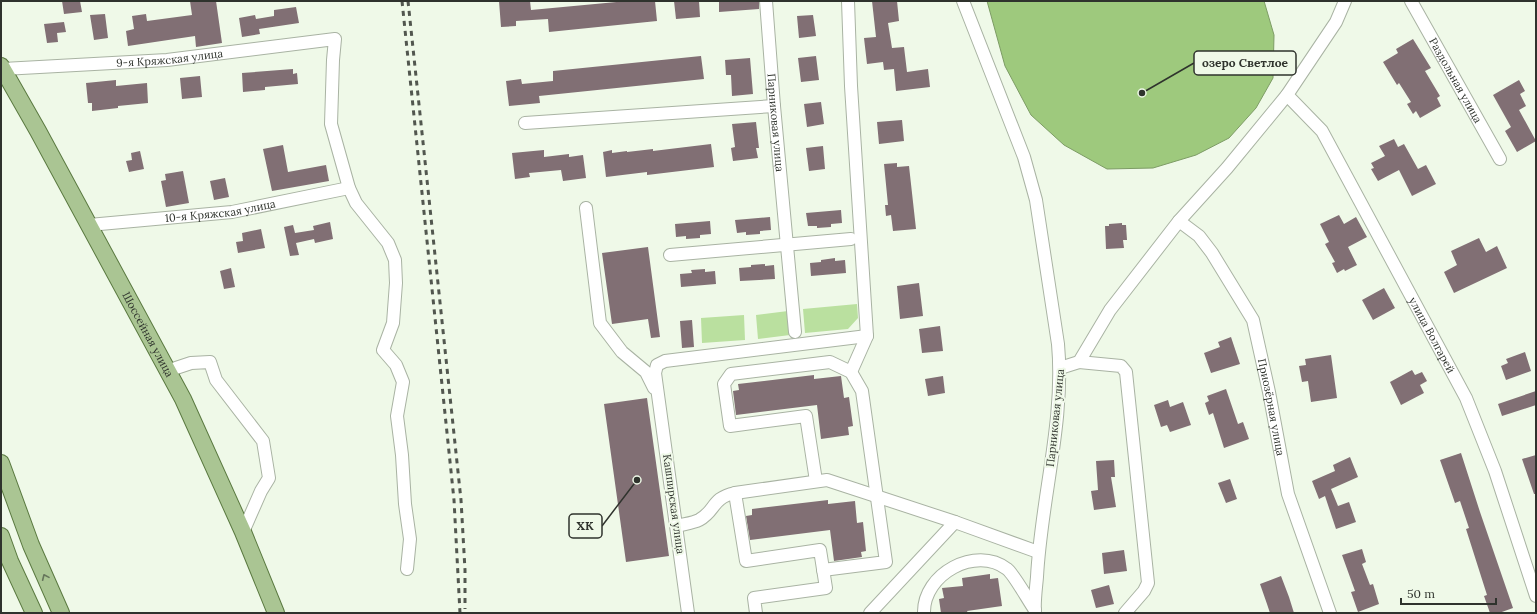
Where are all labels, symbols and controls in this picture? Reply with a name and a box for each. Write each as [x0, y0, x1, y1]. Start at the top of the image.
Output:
street label: Раздольная улица [1426, 35, 1485, 126]
street label: 9-я Кряжская улица [116, 46, 224, 70]
callout: озеро Светлое [1194, 51, 1296, 75]
text: озеро Светлое [1202, 55, 1289, 70]
street label: Парниковая улица [765, 73, 787, 173]
street label: 10-я Кряжская улица [164, 196, 277, 225]
street label: Шоссейная улица [119, 289, 177, 380]
street label: улица Волгарей [1406, 295, 1458, 376]
street label: Приозёрная улица [1255, 357, 1288, 457]
street label: Парниковая улица [1043, 368, 1067, 468]
street label: Кашпирская улица [660, 453, 688, 555]
callout: ХК [569, 514, 602, 538]
text: ХК [577, 518, 594, 533]
one-way arrow [42, 574, 50, 582]
scale bar [1401, 580, 1496, 606]
text: 50 m [1407, 586, 1435, 601]

